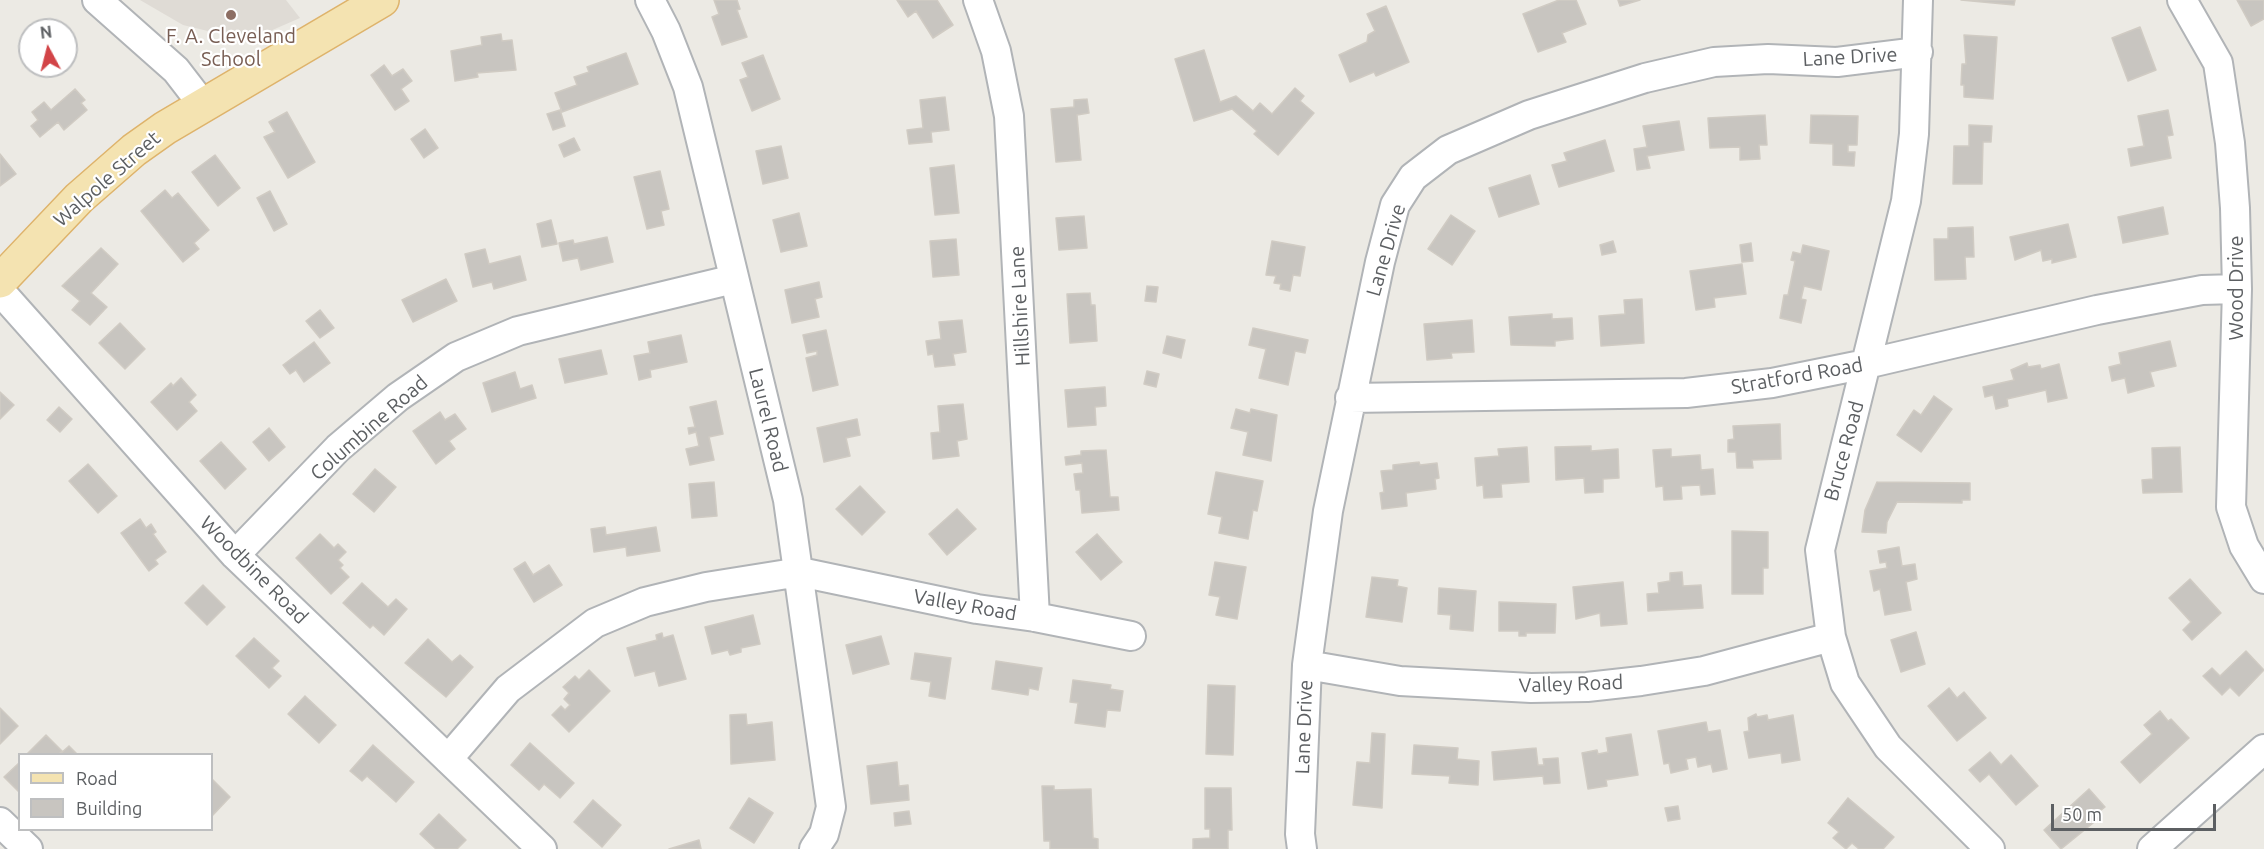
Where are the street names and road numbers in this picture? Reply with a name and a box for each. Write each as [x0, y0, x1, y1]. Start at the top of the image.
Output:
street label: Lane Drive [1802, 43, 1898, 71]
street label: Walpole Street [49, 126, 165, 232]
street label: Lane Drive [1361, 201, 1411, 299]
street label: Wood Drive [2224, 235, 2248, 341]
street label: Hillshire Lane [1005, 245, 1035, 367]
street label: Stratford Road [1729, 353, 1865, 399]
street label: Laurel Road [743, 365, 793, 475]
street label: Columbine Road [305, 371, 433, 485]
street label: Bruce Road [1819, 398, 1869, 504]
street label: Woodbine Road [195, 511, 313, 629]
street label: Valley Road [911, 584, 1019, 626]
street label: Valley Road [1518, 670, 1624, 698]
street label: Lane Drive [1290, 679, 1318, 775]

